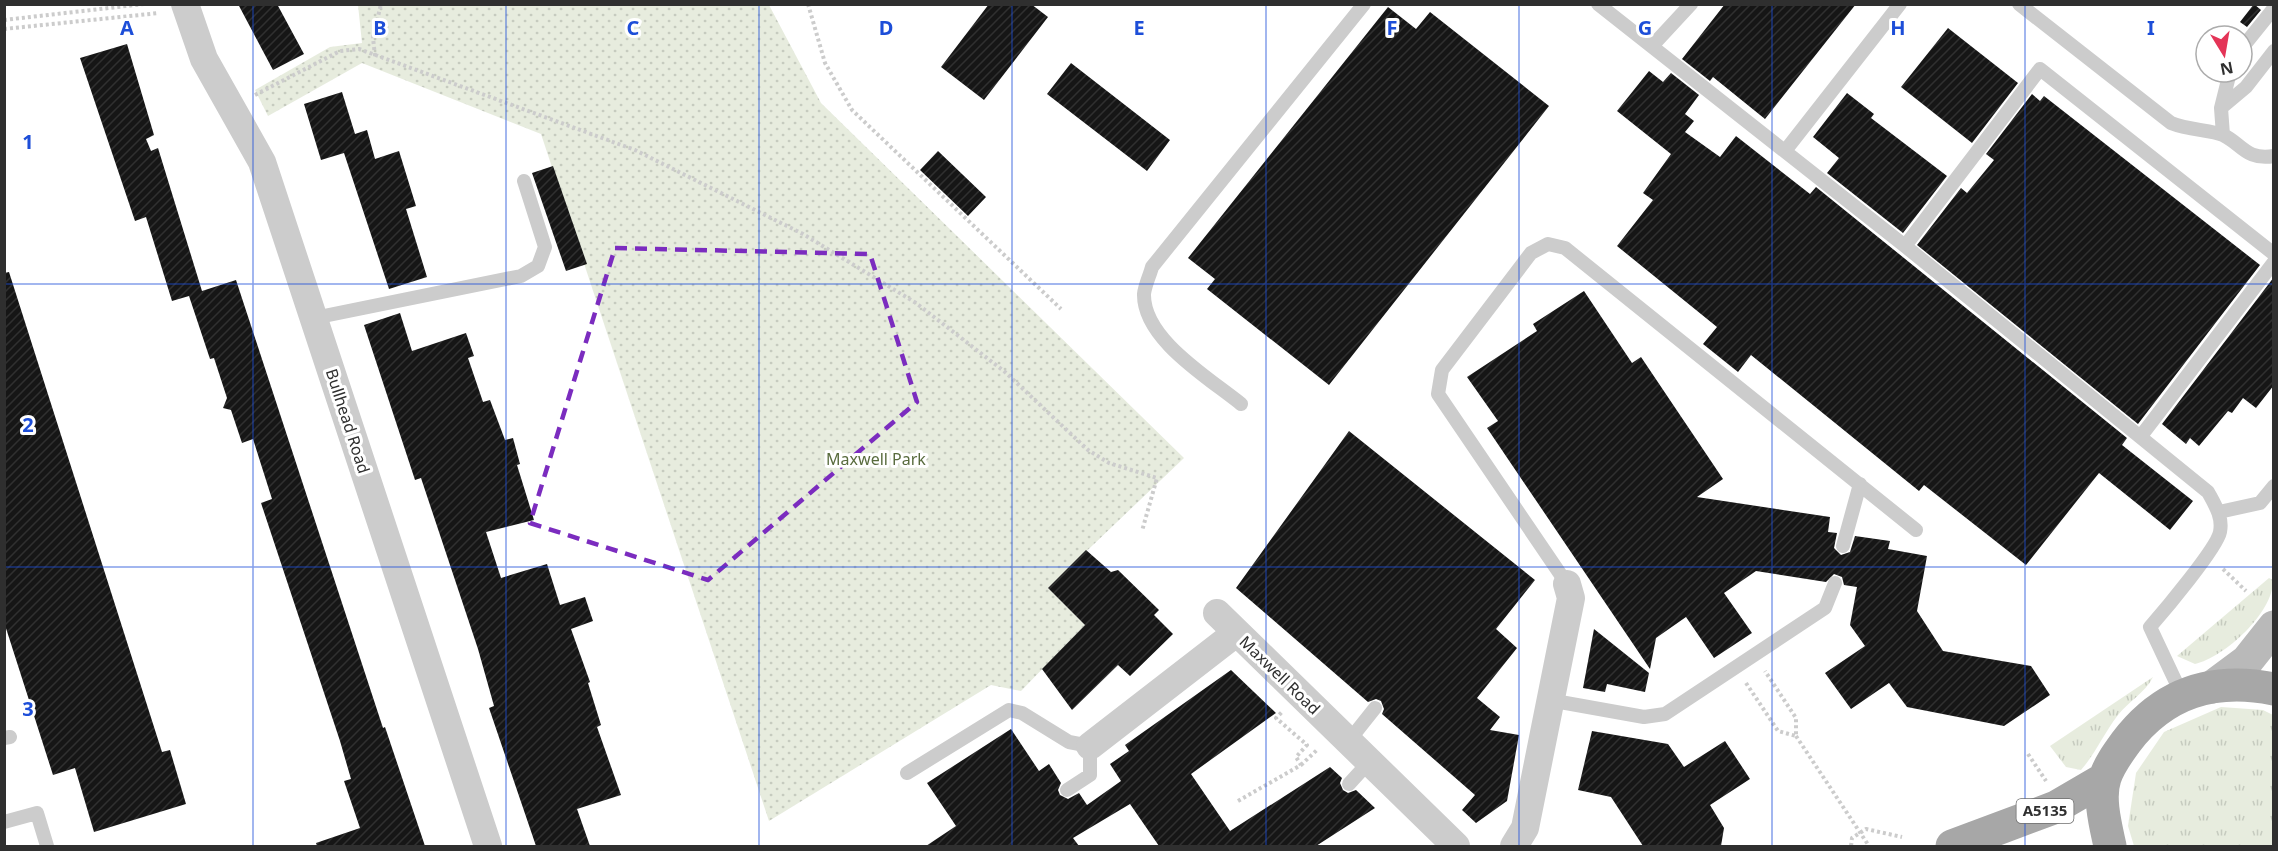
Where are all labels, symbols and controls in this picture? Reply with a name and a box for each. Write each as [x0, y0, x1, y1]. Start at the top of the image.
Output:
text: A [120, 14, 134, 41]
text: B [373, 14, 387, 41]
text: C [627, 14, 640, 41]
text: D [879, 14, 893, 41]
text: E [1133, 14, 1145, 41]
text: F [1387, 14, 1397, 41]
text: G [1638, 14, 1652, 41]
text: H [1890, 14, 1906, 41]
text: I [2147, 14, 2155, 41]
north arrow [2194, 24, 2254, 84]
text: N [2218, 57, 2235, 81]
text: 1 [22, 128, 34, 155]
street label: Bullhead Road [321, 366, 375, 476]
text: 2 [22, 411, 34, 438]
park label: Maxwell Park [826, 448, 926, 470]
street label: Maxwell Road [1235, 631, 1325, 719]
text: 3 [22, 695, 34, 722]
road number: A5135 [2016, 799, 2074, 823]

